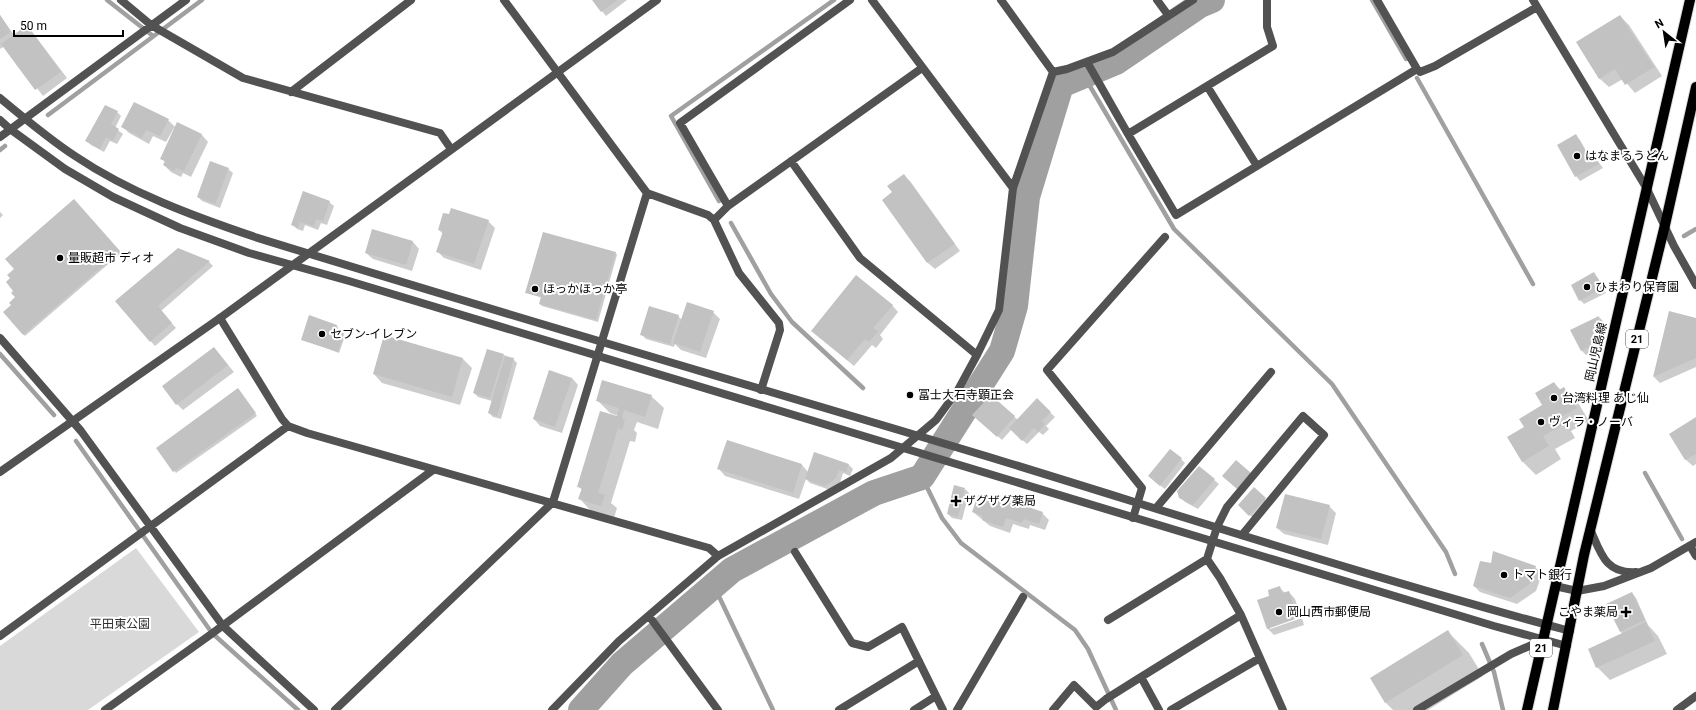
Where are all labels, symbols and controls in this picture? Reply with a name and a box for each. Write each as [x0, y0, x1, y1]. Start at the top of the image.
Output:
scale bar [14, 12, 123, 38]
north arrow [1644, 12, 1684, 52]
text: N [1653, 16, 1666, 31]
text: 50 m [20, 19, 47, 33]
place label: はなまるうどん [1585, 149, 1669, 163]
marker: はなまるうどん [1572, 151, 1582, 161]
place label: 量販超市 ディオ [68, 251, 154, 265]
marker: 量販超市 ディオ [55, 253, 65, 263]
place label: ひまわり保育園 [1595, 280, 1679, 294]
place label: ほっかほっか亭 [543, 282, 627, 296]
marker: ひまわり保育園 [1582, 282, 1592, 292]
marker: ほっかほっか亭 [530, 284, 540, 294]
street label: 岡山児島線 [1582, 321, 1610, 383]
place label: セブン-イレブン [330, 327, 417, 341]
marker: セブン-イレブン [317, 329, 327, 339]
road number: 21 [1626, 330, 1648, 348]
place label: 冨士大石寺顕正会 [918, 388, 1014, 402]
marker: 冨士大石寺顕正会 [905, 390, 915, 400]
place label: 台湾料理 あじ仙 [1562, 391, 1649, 405]
marker: 台湾料理 あじ仙 [1549, 393, 1559, 403]
place label: ヴィラ・ノーバ [1549, 415, 1633, 429]
marker: ヴィラ・ノーバ [1536, 417, 1546, 427]
place label: ザグザグ薬局 [964, 494, 1036, 508]
marker: ザグザグ薬局 [951, 496, 961, 506]
place label: トマト銀行 [1512, 568, 1572, 582]
marker: トマト銀行 [1499, 570, 1509, 580]
place label: 岡山西市郵便局 [1287, 605, 1371, 619]
place label: こやま薬局 [1558, 605, 1618, 619]
marker: 岡山西市郵便局 [1274, 607, 1284, 617]
marker: こやま薬局 [1621, 607, 1631, 617]
park label: 平田東公園 [90, 617, 150, 631]
road number: 21 [1530, 639, 1552, 657]

